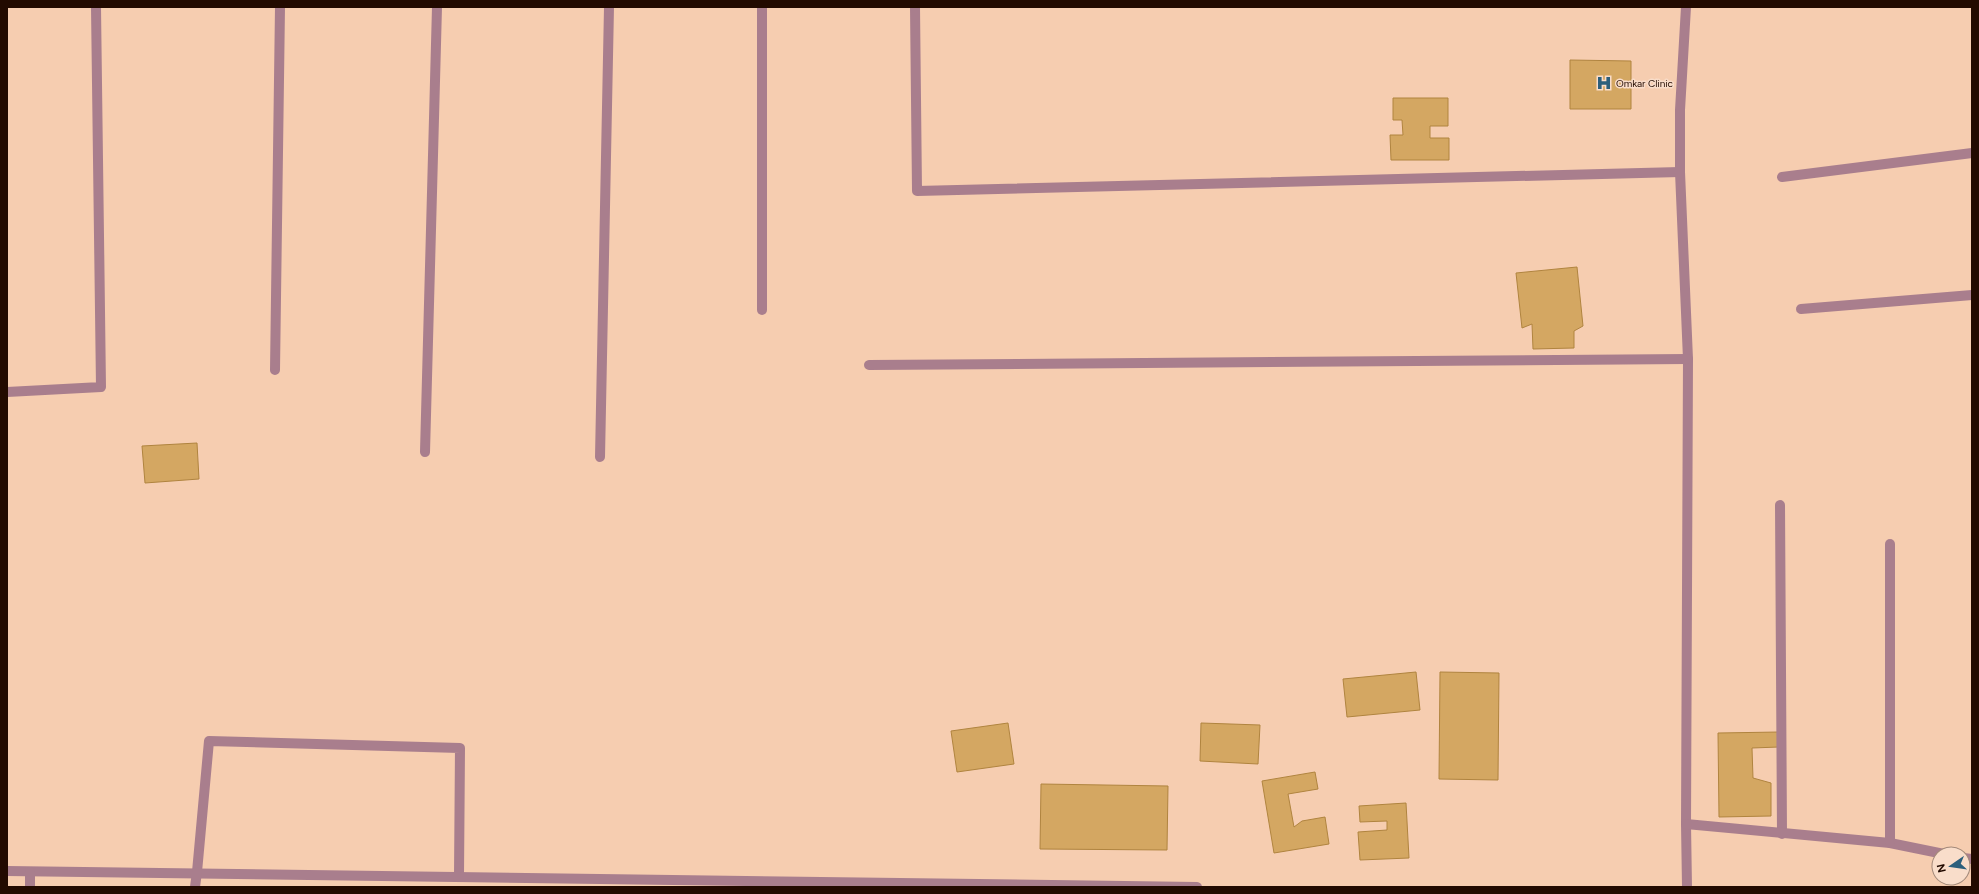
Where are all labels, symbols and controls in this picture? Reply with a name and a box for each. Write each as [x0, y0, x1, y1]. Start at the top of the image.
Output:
hospital icon: Omkar Clinic [1595, 74, 1613, 92]
place label: Omkar Clinic [1616, 77, 1674, 90]
north arrow [1931, 846, 1971, 886]
text: N [1934, 863, 1949, 874]

